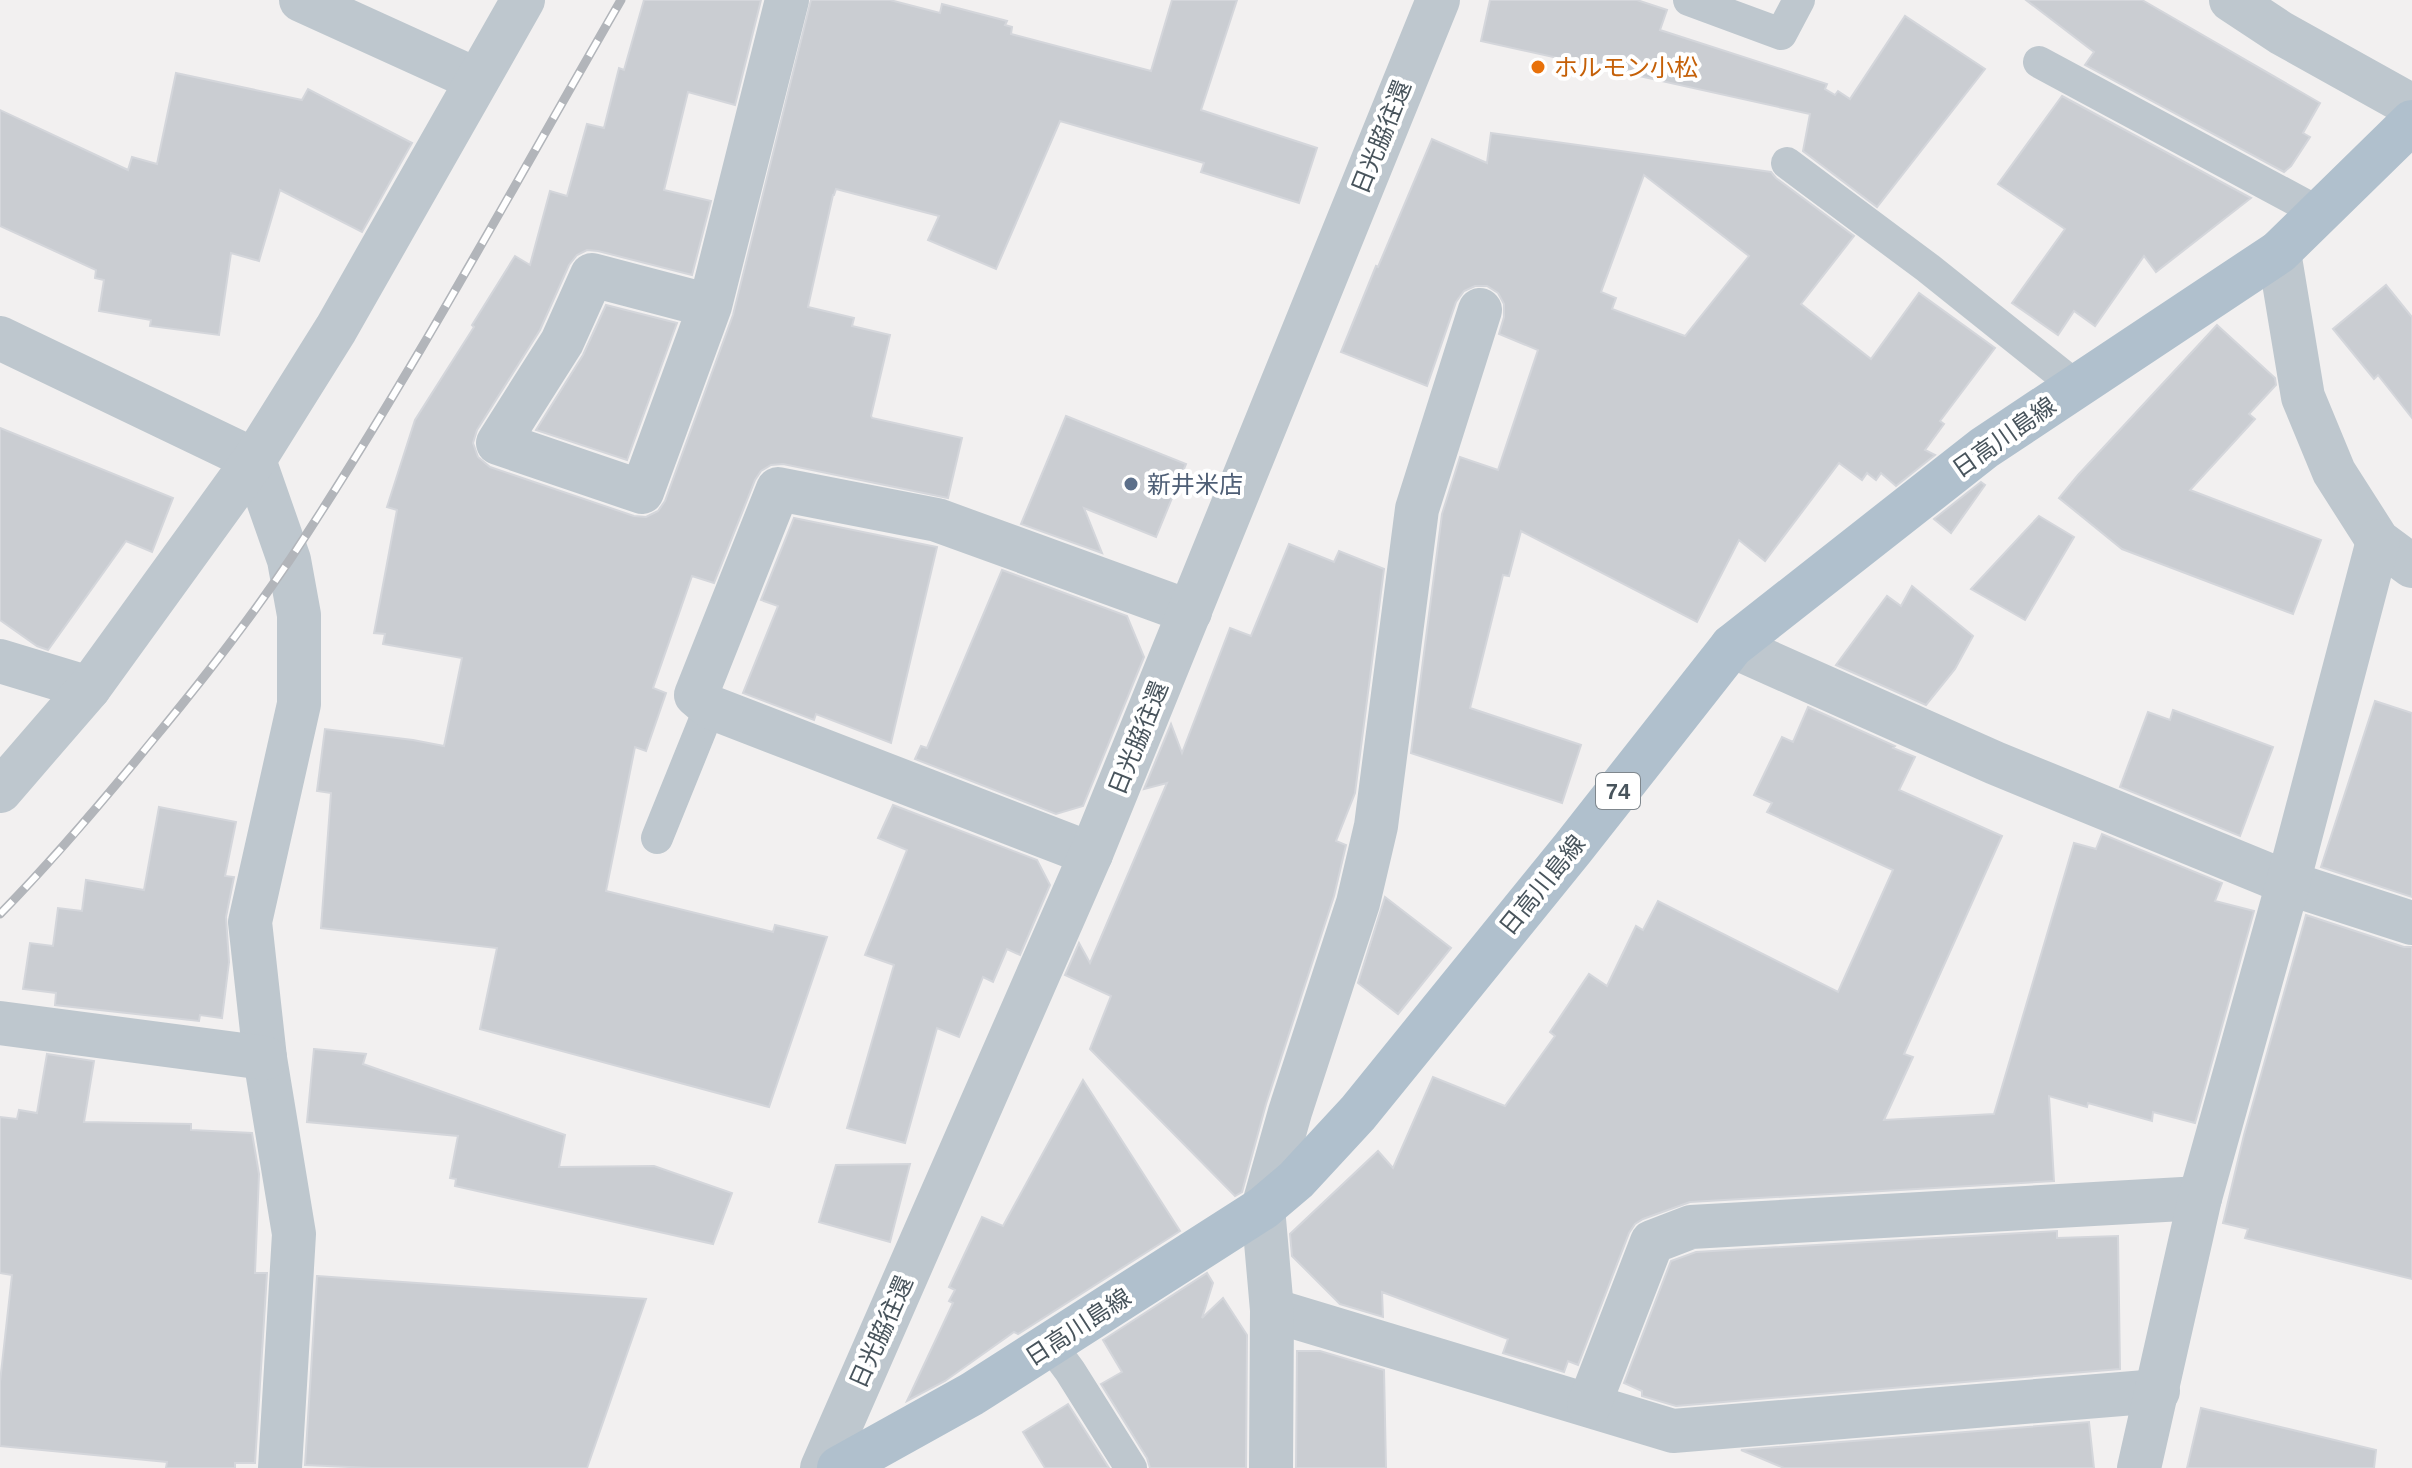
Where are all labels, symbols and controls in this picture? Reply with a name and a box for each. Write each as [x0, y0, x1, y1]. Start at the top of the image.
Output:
place label: ホルモン小松 [1554, 54, 1698, 81]
marker: ホルモン小松 [1529, 58, 1547, 76]
street label: 日光脇往還 [1346, 76, 1416, 198]
street label: 日高川島線 [1947, 392, 2061, 482]
place label: 新井米店 [1147, 471, 1243, 498]
marker: 新井米店 [1122, 475, 1140, 493]
street label: 日光脇往還 [1103, 677, 1173, 799]
road number: 74 [1596, 773, 1640, 809]
street label: 日高川島線 [1494, 830, 1590, 940]
street label: 日光脇往還 [844, 1272, 918, 1392]
street label: 日高川島線 [1020, 1283, 1136, 1371]

